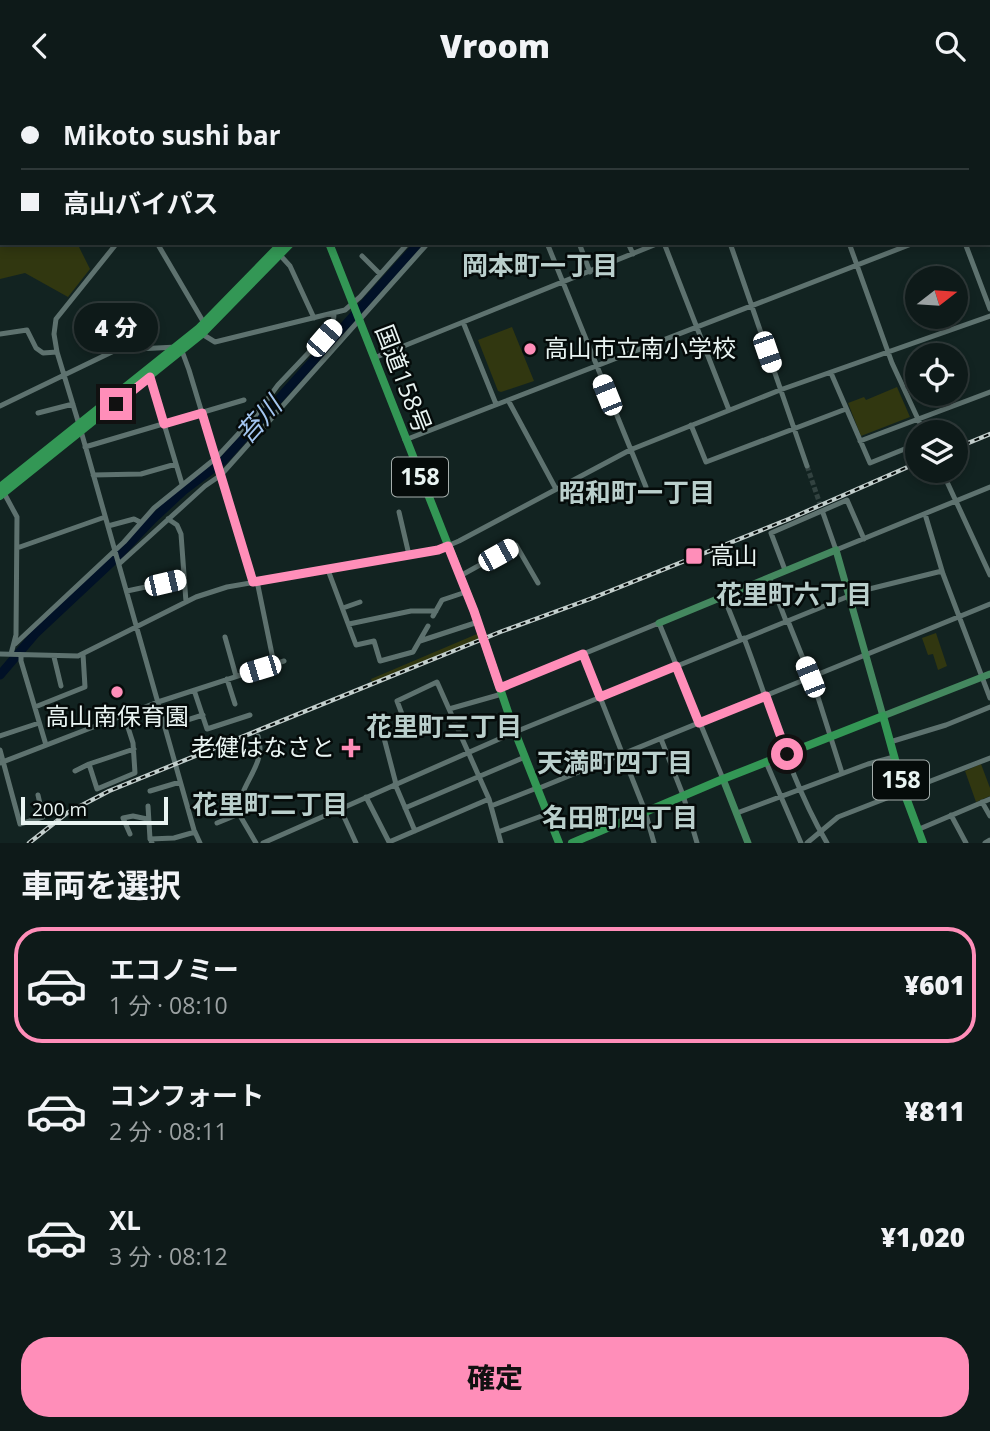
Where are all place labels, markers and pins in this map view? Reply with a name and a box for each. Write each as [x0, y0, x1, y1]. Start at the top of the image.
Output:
place label: 高山市立南小学校 [544, 331, 736, 364]
marker: 高山市立南小学校 [522, 341, 538, 357]
place label: 高山 [710, 538, 758, 571]
marker: 高山 [684, 546, 704, 566]
marker: 高山南保育園 [109, 684, 125, 700]
place label: 高山南保育園 [45, 699, 189, 732]
place label: 老健はなさと [191, 730, 335, 763]
marker: 老健はなさと [341, 738, 361, 758]

